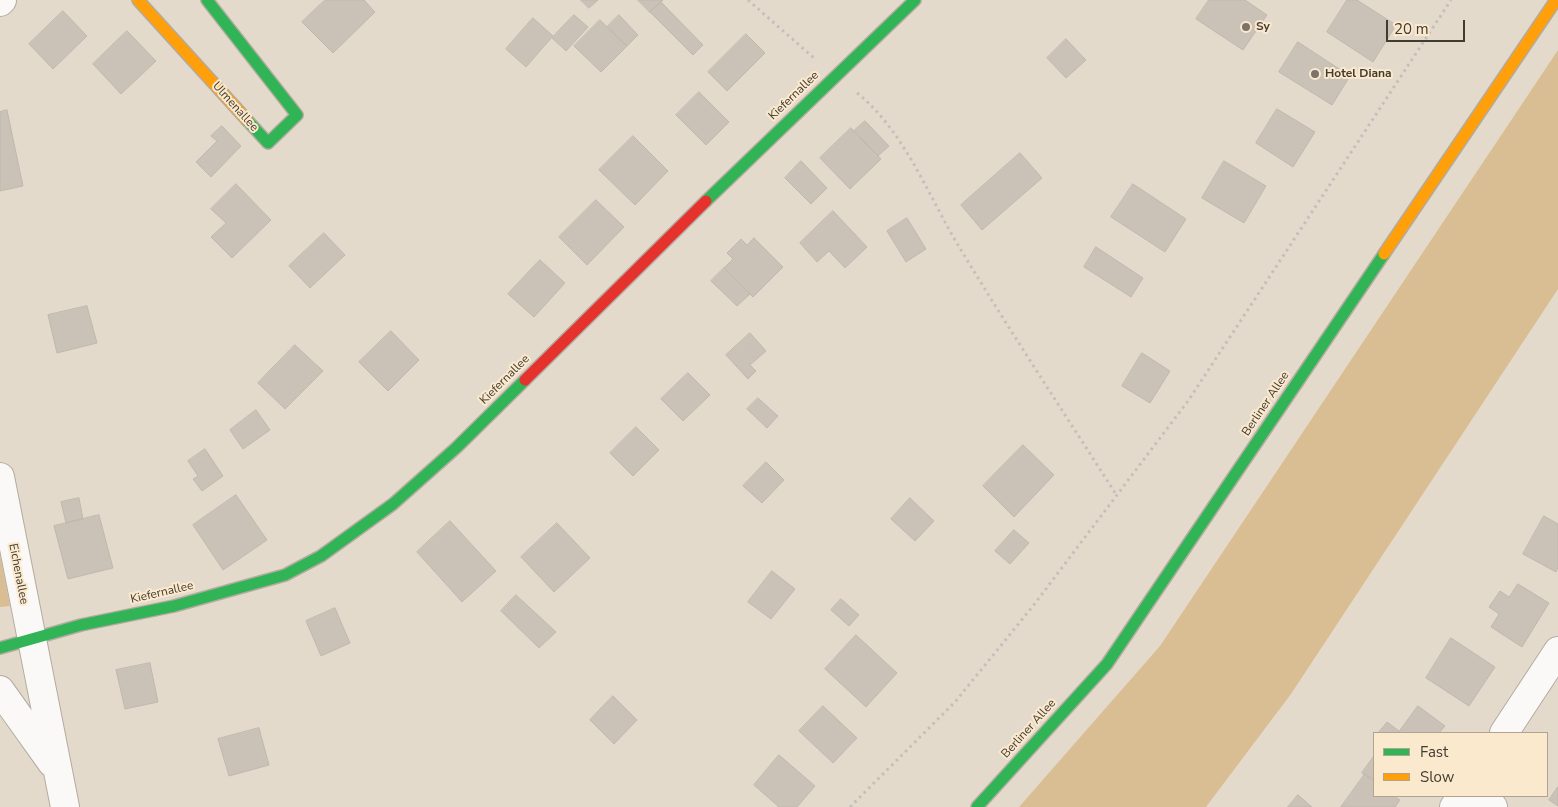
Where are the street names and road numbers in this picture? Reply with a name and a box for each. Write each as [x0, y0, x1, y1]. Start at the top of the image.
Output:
street label: Kiefernallee [766, 69, 822, 123]
street label: Ulmenallee [209, 79, 261, 135]
street label: Kiefernallee [477, 352, 533, 408]
street label: Berliner Allee [1239, 369, 1293, 439]
street label: Eichenallee [5, 542, 31, 606]
street label: Kiefernallee [129, 579, 195, 607]
street label: Berliner Allee [999, 697, 1059, 761]

